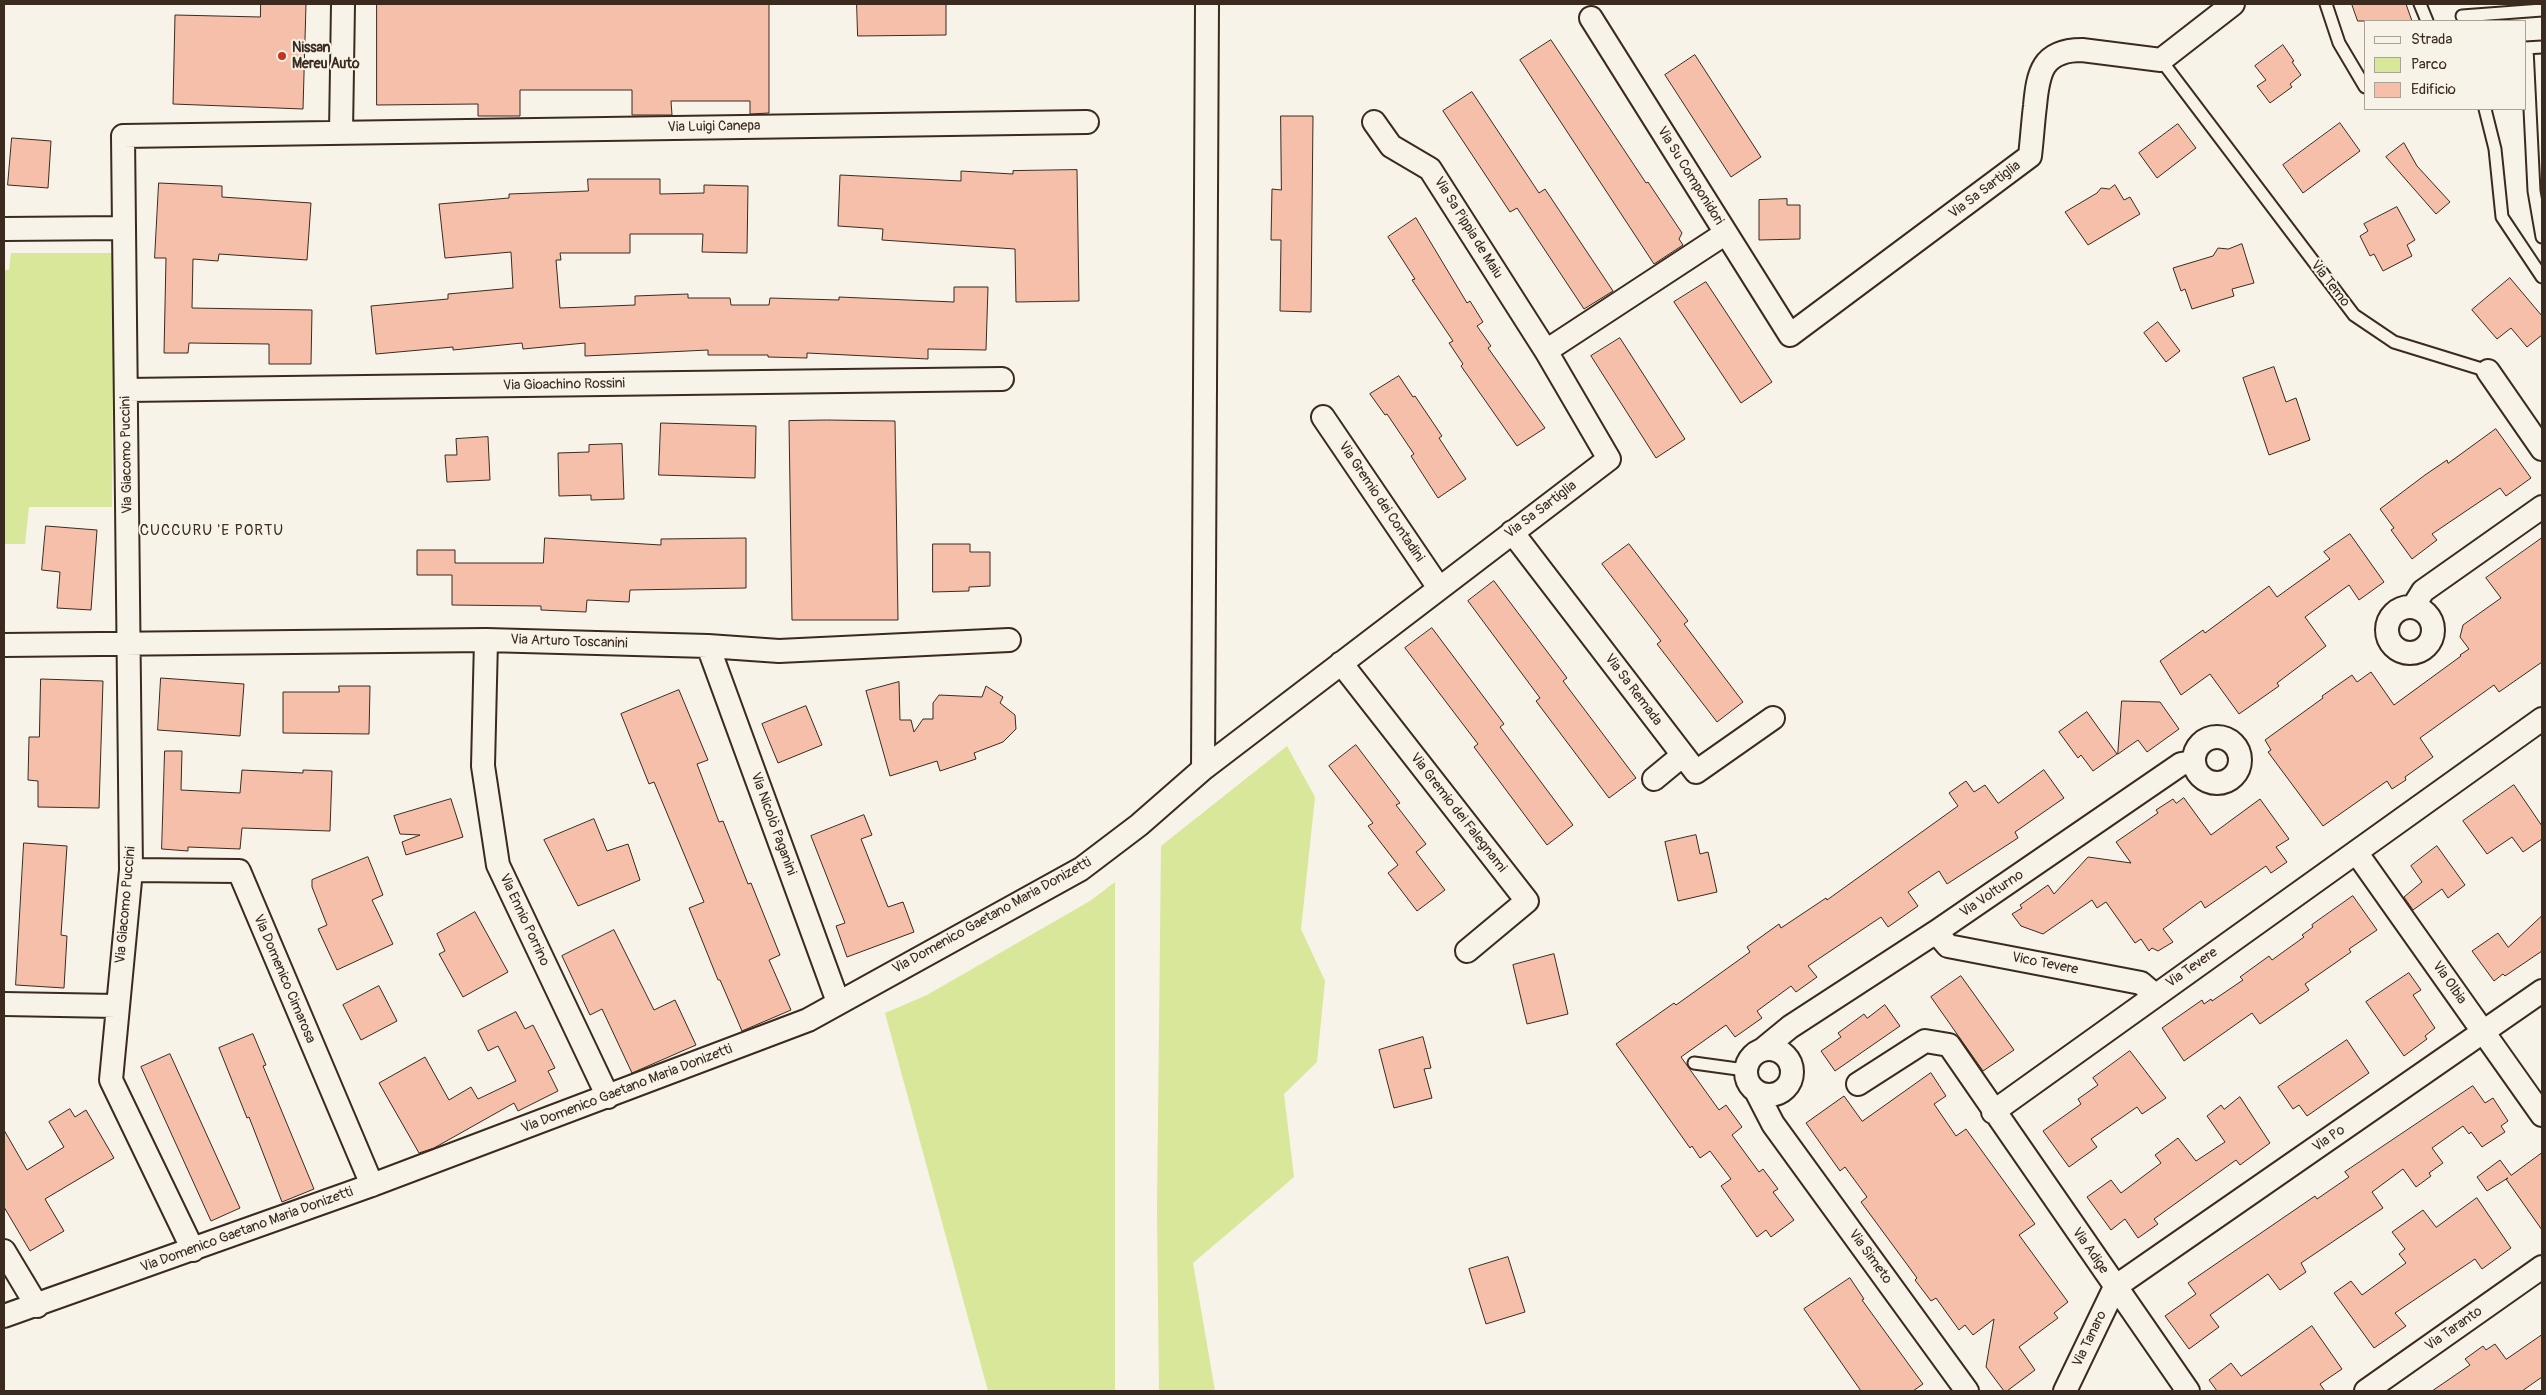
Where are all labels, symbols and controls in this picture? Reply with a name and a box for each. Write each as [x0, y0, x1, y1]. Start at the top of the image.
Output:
legend [2364, 20, 2526, 110]
text: Strada [2411, 30, 2452, 49]
place label: Nissan Mereu Auto [292, 40, 359, 72]
marker: Nissan Mereu Auto [276, 50, 288, 62]
text: Parco [2411, 55, 2447, 74]
text: Edificio [2411, 80, 2456, 99]
street label: Via Luigi Canepa [667, 118, 761, 136]
street label: Via Su Componidori [1653, 124, 1727, 228]
street label: Via Sa Sartiglia [1946, 158, 2024, 222]
street label: Via Sa Pippia de Maiu [1430, 174, 1506, 282]
street label: Via Temo [2307, 258, 2353, 310]
street label: Via Gioachino Rossini [503, 376, 625, 394]
street label: Via Giacomo Puccini [118, 396, 136, 514]
street label: Via Gremio dei Contadini [1334, 439, 1428, 565]
street label: Via Sa Sartiglia [1502, 478, 1580, 542]
district label: CUCCURU 'E PORTU [138, 522, 286, 540]
street label: Via Arturo Toscanini [510, 632, 628, 652]
street label: Via Sa Remada [1601, 651, 1665, 729]
street label: Via Gremio dei Falegnami [1406, 750, 1510, 876]
street label: Via Nicolò Paganini [747, 770, 799, 878]
street label: Via Giacomo Puccini [113, 846, 139, 964]
street label: Via Domenico Gaetano Maria Donizetti [890, 854, 1094, 978]
street label: Via Volturno [1957, 867, 2027, 921]
street label: Via Ennio Porrino [495, 871, 553, 969]
street label: Via Domenico Cimarosa [249, 912, 319, 1046]
street label: Via Tevere [2163, 944, 2221, 992]
street label: Vico Tevere [2010, 949, 2080, 979]
street label: Via Olbia [2428, 958, 2470, 1008]
street label: Via Domenico Gaetano Maria Donizetti [519, 1041, 735, 1137]
street label: Via Po [2310, 1122, 2348, 1156]
street label: Via Domenico Gaetano Maria Donizetti [139, 1184, 355, 1276]
street label: Via Adige [2068, 1225, 2112, 1277]
street label: Via Simeto [1845, 1226, 1895, 1288]
street label: Via Taranto [2422, 1303, 2486, 1355]
street label: Via Tanaro [2069, 1308, 2111, 1370]

